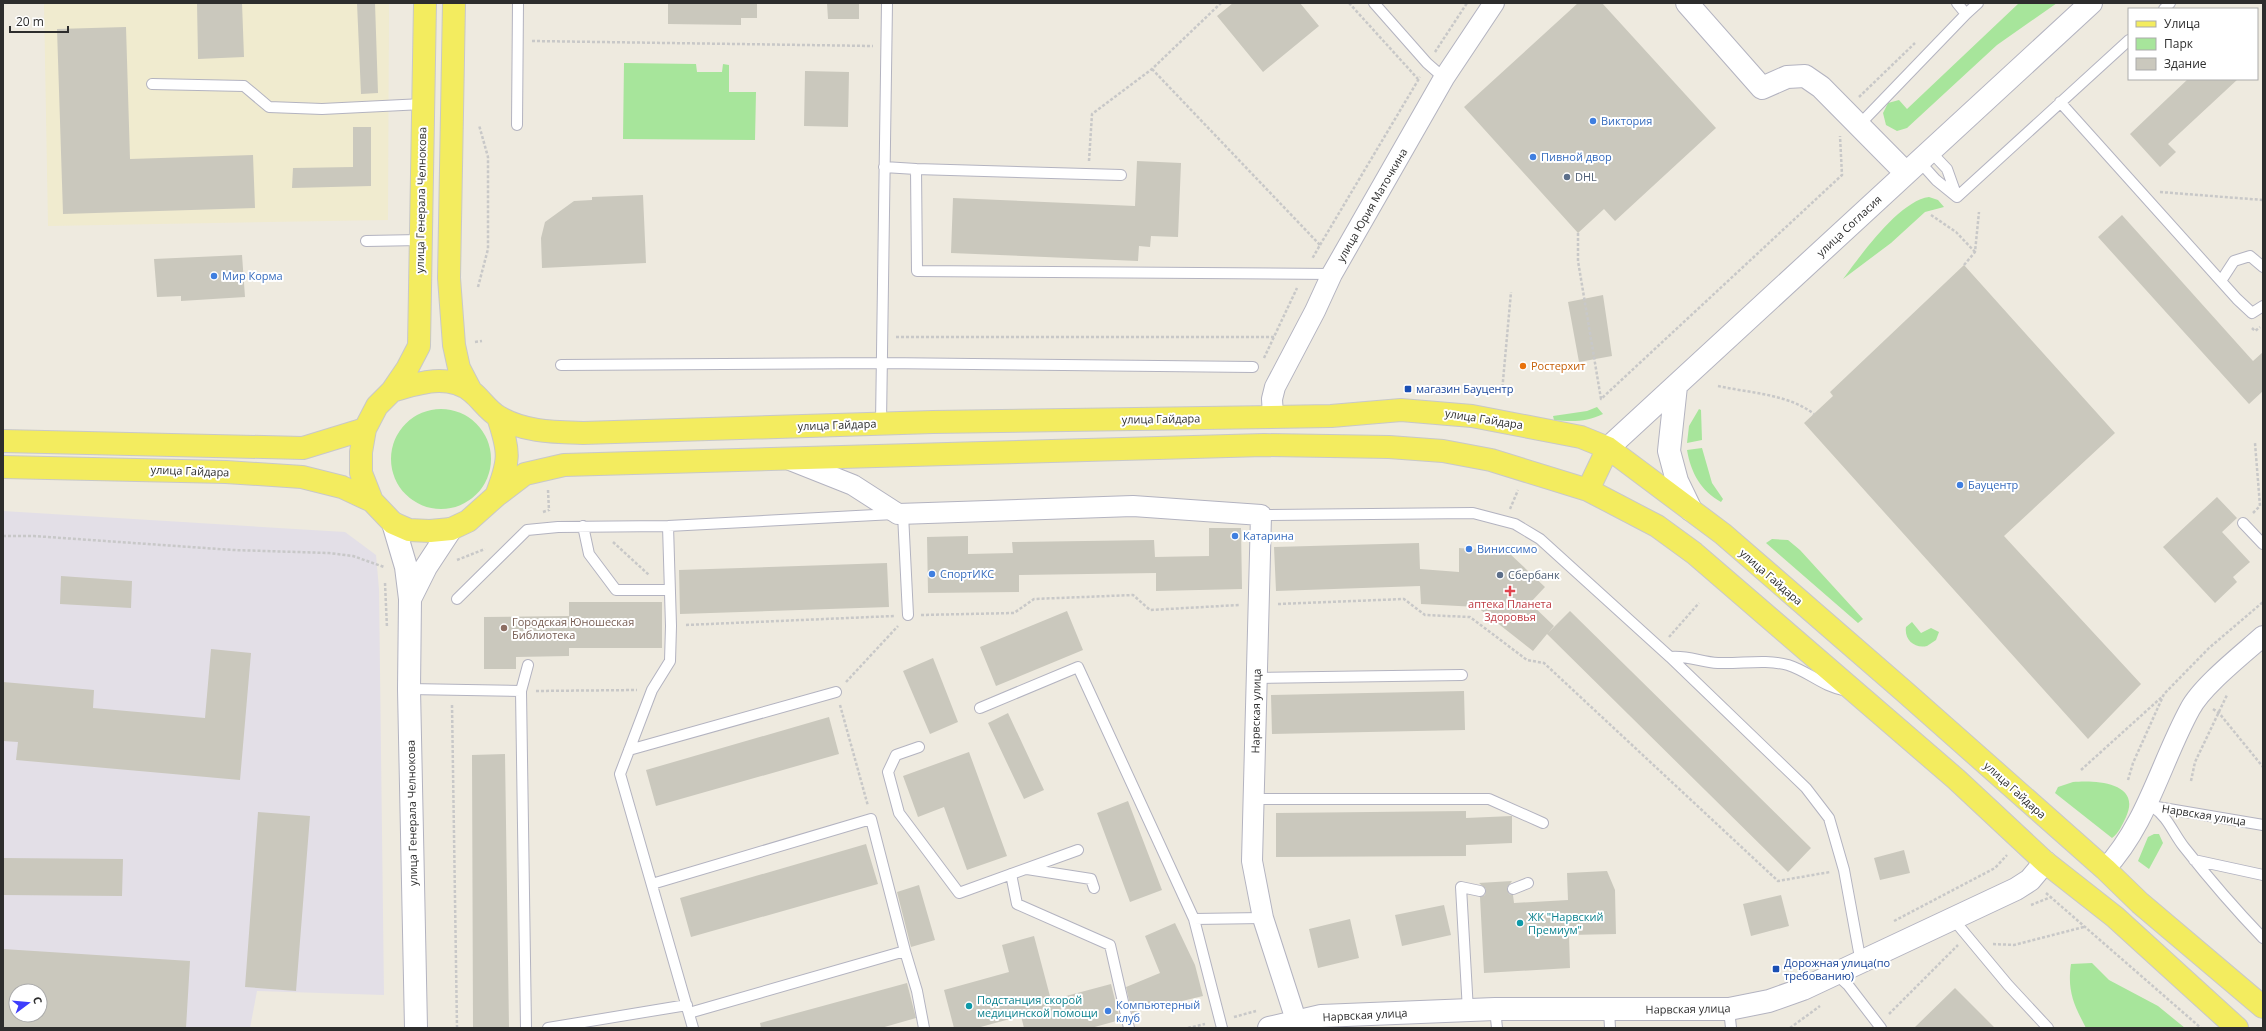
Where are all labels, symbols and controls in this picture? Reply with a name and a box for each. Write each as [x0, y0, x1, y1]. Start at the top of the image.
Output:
scale bar [10, 8, 68, 34]
legend [2128, 8, 2258, 80]
text: 20 m [16, 13, 44, 30]
text: Улица [2164, 15, 2200, 32]
text: Парк [2164, 35, 2194, 52]
text: Здание [2164, 55, 2207, 72]
place label: Виктория [1601, 113, 1652, 128]
marker: Виктория [1588, 116, 1598, 126]
street label: улица Генерала Челнокова [412, 127, 429, 273]
street label: улица Юрия Маточкина [1333, 145, 1410, 264]
place label: Пивной двор [1541, 149, 1612, 164]
marker: Пивной двор [1528, 152, 1538, 162]
place label: DHL [1575, 169, 1597, 184]
marker: DHL [1562, 172, 1572, 182]
street label: улица Согласия [1813, 192, 1884, 260]
place label: Мир Корма [222, 268, 283, 283]
marker: Мир Корма [209, 271, 219, 281]
place label: Ростерхит [1531, 358, 1586, 373]
marker: Ростерхит [1518, 361, 1528, 371]
place label: магазин Бауцентр [1416, 381, 1514, 396]
marker: магазин Бауцентр [1403, 384, 1413, 394]
street label: улица Гайдара [1444, 405, 1524, 432]
street label: улица Гайдара [1121, 410, 1200, 427]
street label: улица Гайдара [797, 416, 877, 433]
street label: улица Гайдара [150, 462, 230, 479]
place label: Бауцентр [1968, 477, 2019, 492]
marker: Бауцентр [1955, 480, 1965, 490]
place label: Катарина [1243, 528, 1294, 543]
marker: Катарина [1230, 531, 1240, 541]
place label: Виниссимо [1477, 541, 1538, 556]
marker: Виниссимо [1464, 544, 1474, 554]
street label: улица Гайдара [1737, 545, 1806, 608]
place label: СпортИКС [940, 566, 994, 581]
place label: Сбербанк [1508, 567, 1560, 582]
marker: СпортИКС [927, 569, 937, 579]
marker: Сбербанк [1495, 570, 1505, 580]
marker: аптека Планета Здоровья [1505, 586, 1515, 596]
place label: аптека Планета Здоровья [1468, 596, 1552, 624]
place label: Городская Юношеская Библиотека [512, 614, 634, 642]
marker: Городская Юношеская Библиотека [499, 623, 509, 633]
street label: Нарвская улица [1247, 668, 1264, 754]
street label: улица Генерала Челнокова [403, 740, 420, 886]
street label: улица Гайдара [1981, 758, 2050, 822]
street label: Нарвская улица [2161, 800, 2247, 829]
place label: ЖК "Нарвский Премиум" [1528, 909, 1603, 937]
marker: ЖК "Нарвский Премиум" [1515, 918, 1525, 928]
place label: Дорожная улица(по требованию) [1784, 955, 1890, 983]
marker: Дорожная улица(по требованию) [1771, 964, 1781, 974]
north arrow [8, 983, 48, 1023]
place label: Подстанция скорой медицинской помощи [977, 992, 1098, 1020]
text: С [30, 995, 46, 1006]
place label: Компьютерный клуб [1116, 997, 1200, 1025]
street label: Нарвская улица [1645, 1000, 1731, 1017]
marker: Подстанция скорой медицинской помощи [964, 1001, 974, 1011]
street label: Нарвская улица [1322, 1005, 1408, 1024]
marker: Компьютерный клуб [1103, 1006, 1113, 1016]

